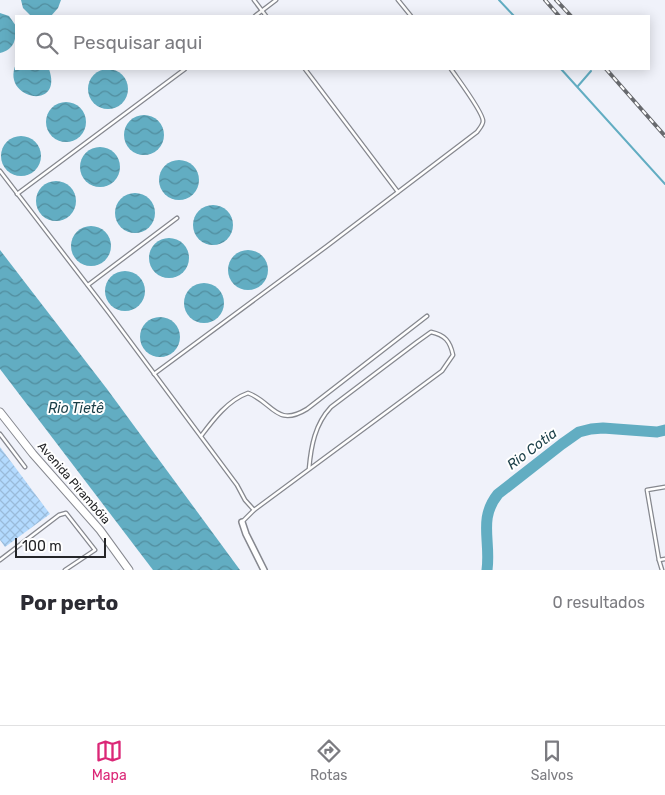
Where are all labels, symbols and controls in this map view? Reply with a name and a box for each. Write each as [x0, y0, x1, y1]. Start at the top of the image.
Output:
search box [15, 15, 650, 70]
icon: search [33, 29, 61, 57]
text: Pesquisar aqui [73, 31, 202, 54]
water label: Rio Tietê [48, 400, 104, 417]
water label: Rio Cotia [504, 425, 560, 473]
street label: Avenida Pirambóia [35, 439, 113, 527]
scale bar [15, 535, 106, 558]
text: 100 m [22, 538, 62, 555]
text: Por perto [20, 590, 118, 615]
text: 0 resultados [552, 593, 645, 612]
tab: Mapa [92, 737, 127, 784]
tab: Rotas [310, 737, 347, 784]
tab: Salvos [531, 737, 573, 784]

